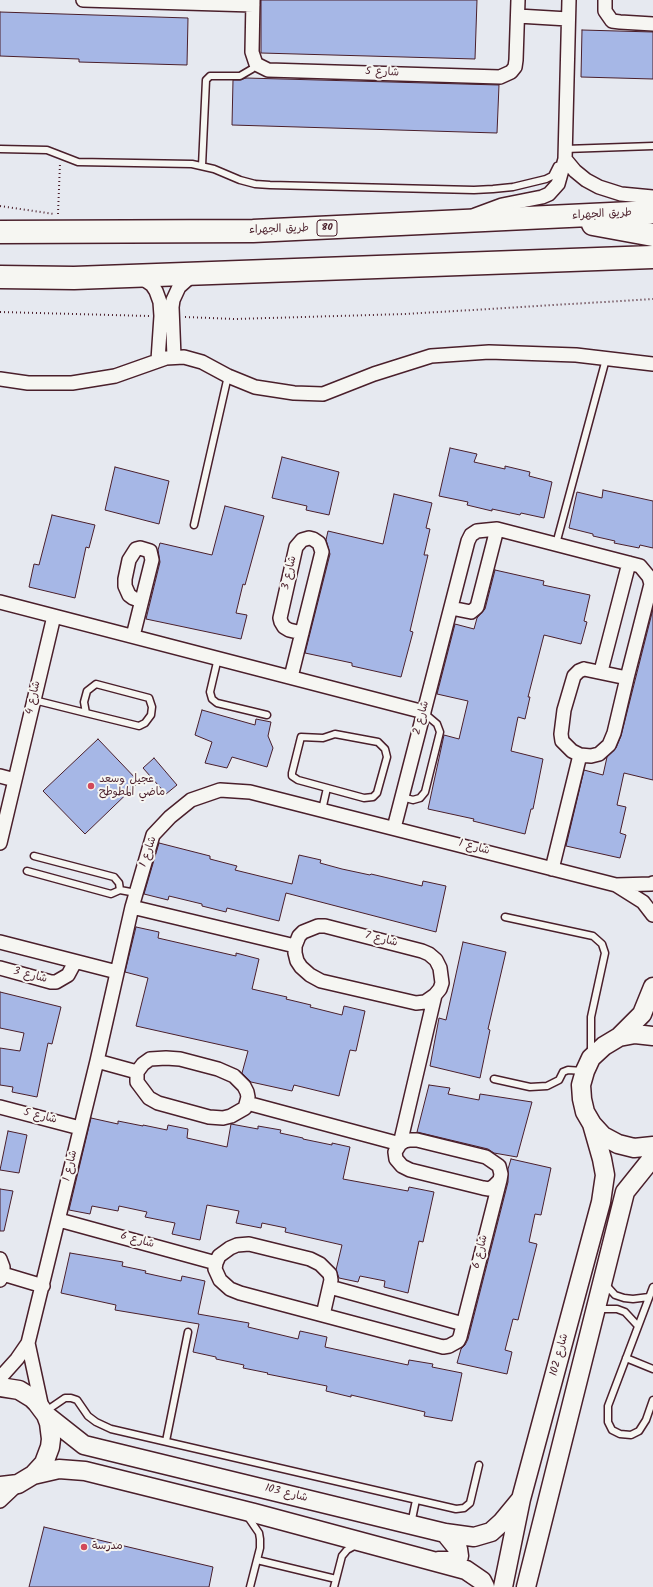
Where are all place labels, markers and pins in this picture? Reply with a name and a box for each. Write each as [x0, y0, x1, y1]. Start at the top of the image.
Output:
place label: عجيل وسعد ماضي المطوطح [99, 773, 165, 799]
marker: عجيل وسعد ماضي المطوطح [86, 781, 96, 791]
place label: مدرسة [92, 1540, 123, 1554]
marker: مدرسة [79, 1542, 89, 1552]

